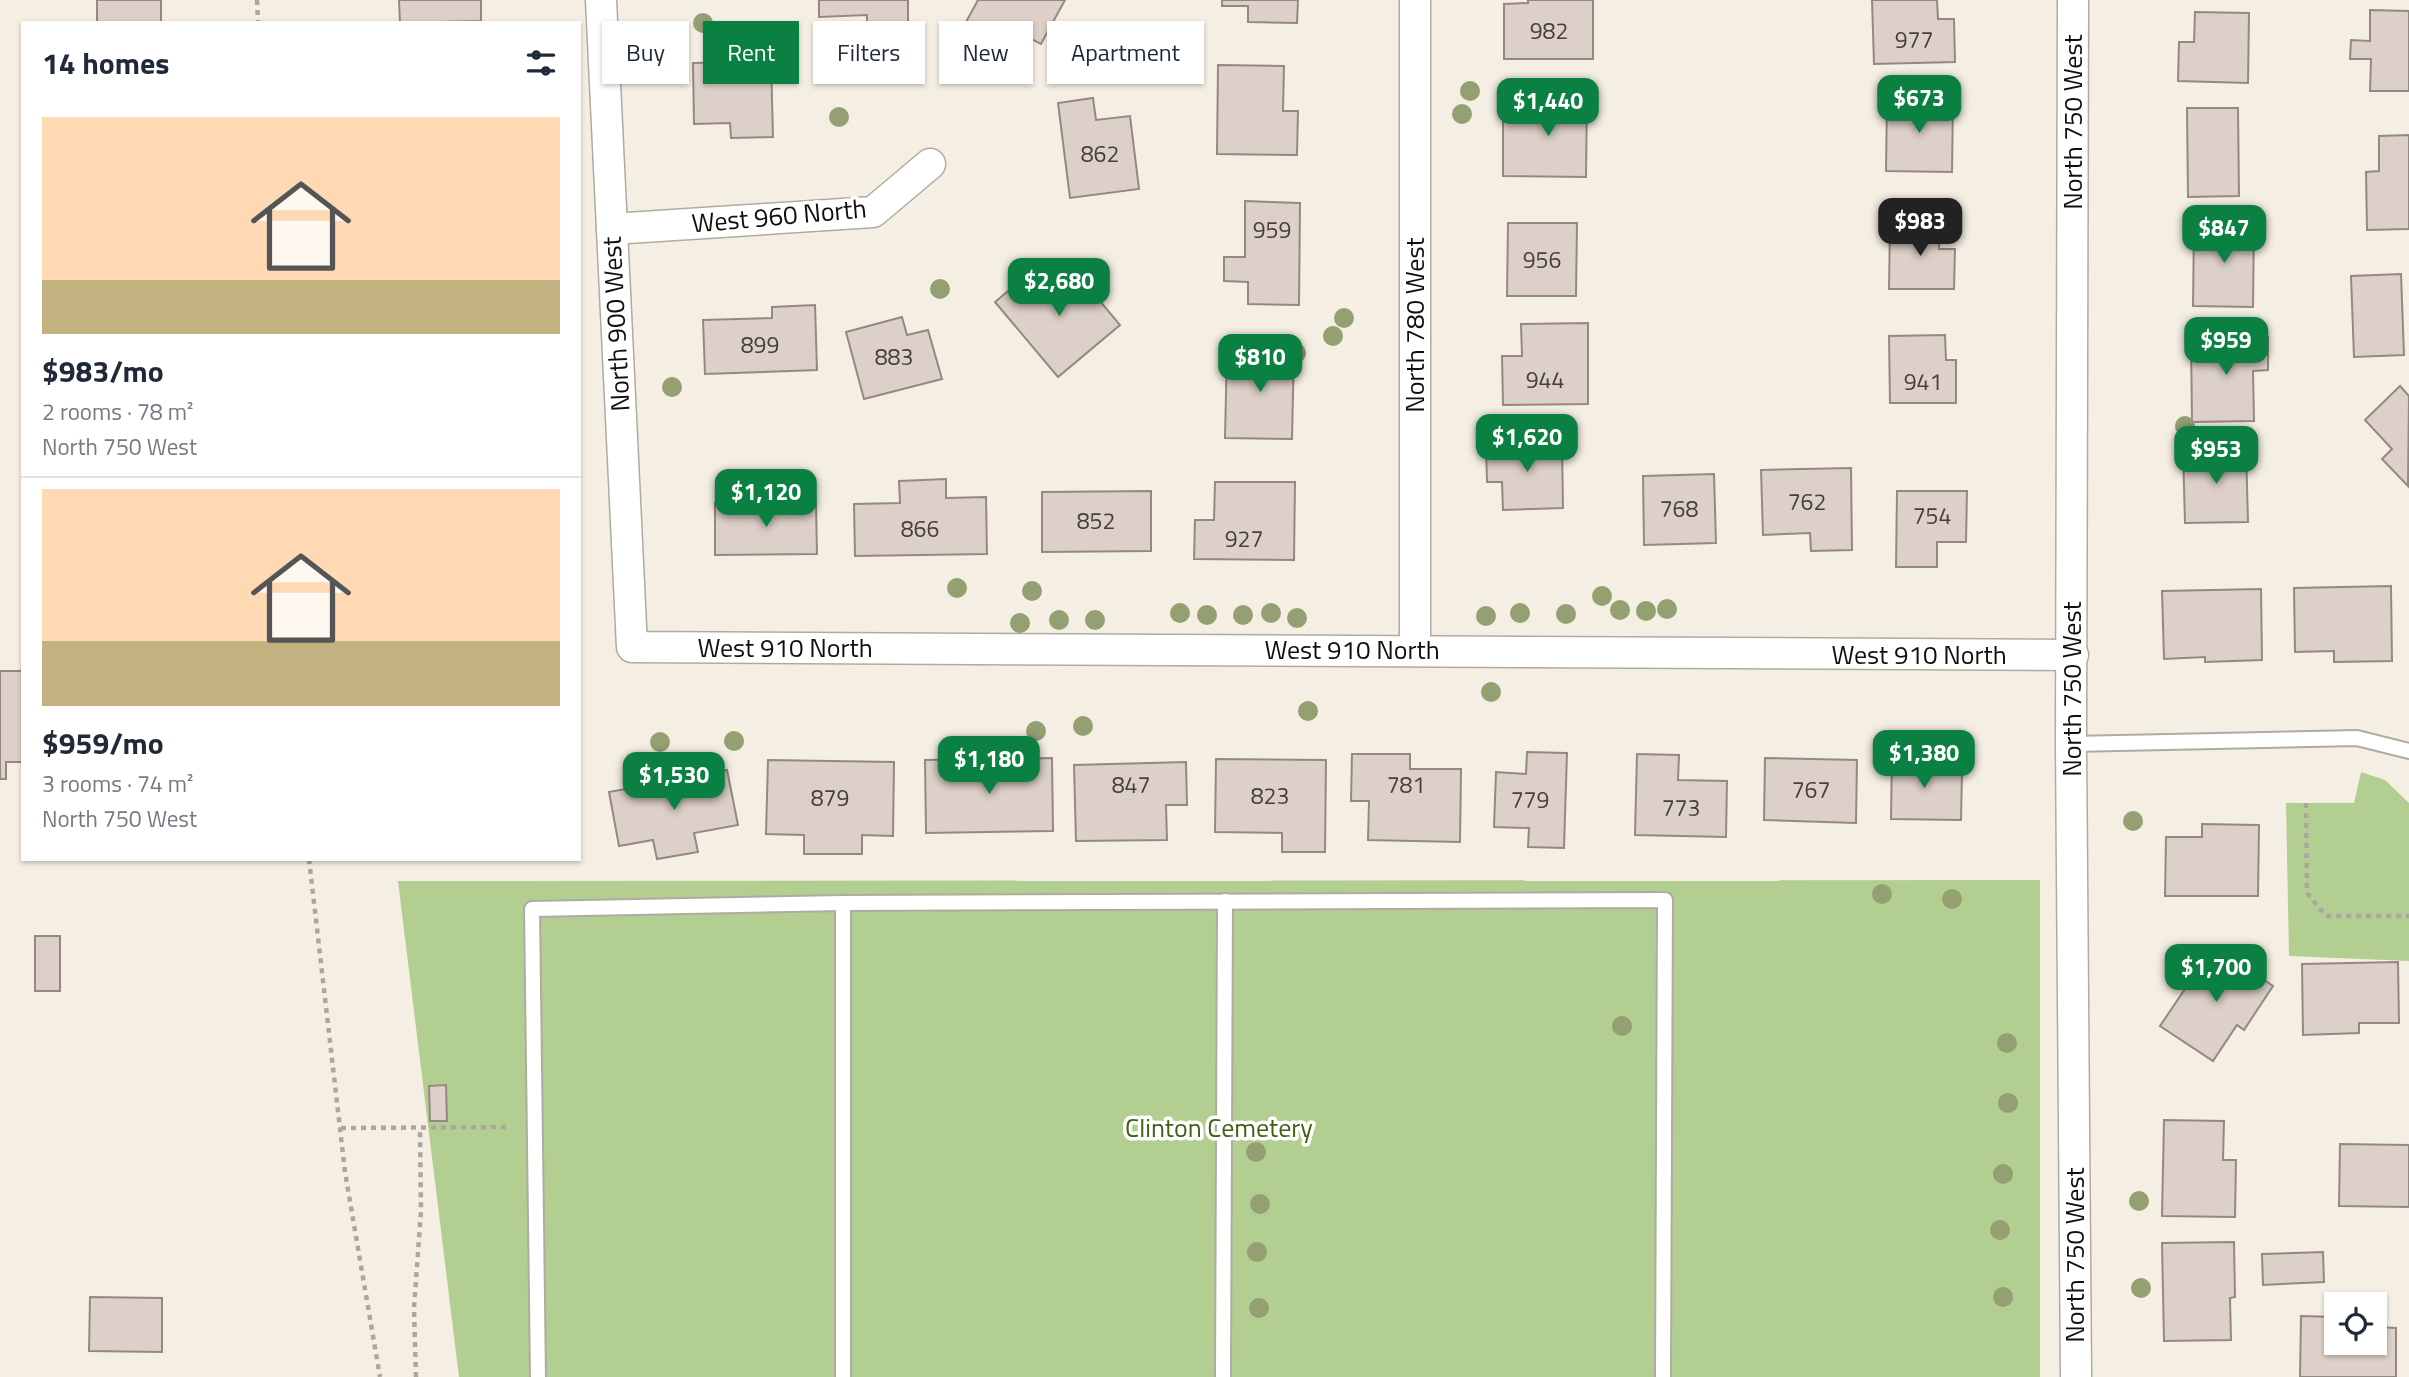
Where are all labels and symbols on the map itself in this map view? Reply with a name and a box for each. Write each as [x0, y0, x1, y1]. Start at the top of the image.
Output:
house number: 982 [1530, 13, 1568, 48]
house number: 977 [1895, 22, 1933, 57]
street label: North 750 West [2053, 34, 2092, 210]
pin: $673 [1878, 76, 1960, 135]
pin: $1,440 [1491, 78, 1605, 138]
house number: 862 [1081, 136, 1119, 171]
street label: West 960 North [690, 188, 868, 243]
pin: $983 [1879, 198, 1961, 258]
pin: $847 [2183, 205, 2265, 265]
house number: 959 [1253, 212, 1291, 247]
street label: North 900 West [591, 236, 640, 413]
street label: North 780 West [1395, 237, 1434, 413]
house number: 956 [1523, 242, 1561, 277]
pin: $2,680 [1002, 258, 1116, 318]
pin: $959 [2185, 318, 2267, 377]
house number: 899 [741, 327, 779, 362]
pin: $810 [1219, 334, 1301, 394]
house number: 883 [875, 339, 913, 374]
house number: 944 [1526, 362, 1564, 397]
house number: 941 [1904, 364, 1942, 399]
pin: $1,620 [1470, 414, 1584, 474]
pin: $953 [2175, 426, 2257, 486]
pin: $1,120 [709, 470, 823, 529]
house number: 762 [1788, 484, 1826, 519]
house number: 768 [1660, 491, 1698, 526]
house number: 754 [1913, 498, 1951, 533]
house number: 852 [1077, 503, 1115, 538]
house number: 866 [901, 511, 939, 546]
house number: 927 [1225, 521, 1263, 556]
street label: North 750 West [2052, 601, 2091, 777]
street label: West 910 North [697, 628, 873, 667]
street label: West 910 North [1264, 630, 1440, 669]
street label: West 910 North [1831, 635, 2007, 674]
pin: $1,380 [1867, 730, 1981, 790]
pin: $1,180 [932, 736, 1046, 796]
pin: $1,530 [617, 752, 731, 812]
house number: 847 [1112, 767, 1150, 802]
house number: 781 [1387, 767, 1425, 802]
house number: 767 [1792, 772, 1830, 807]
house number: 823 [1251, 778, 1289, 813]
house number: 879 [811, 780, 849, 815]
house number: 779 [1511, 782, 1549, 817]
house number: 773 [1662, 790, 1700, 825]
pin: $1,700 [2159, 944, 2273, 1004]
park label: Clinton Cemetery [1125, 1108, 1313, 1147]
street label: North 750 West [2055, 1167, 2094, 1343]

